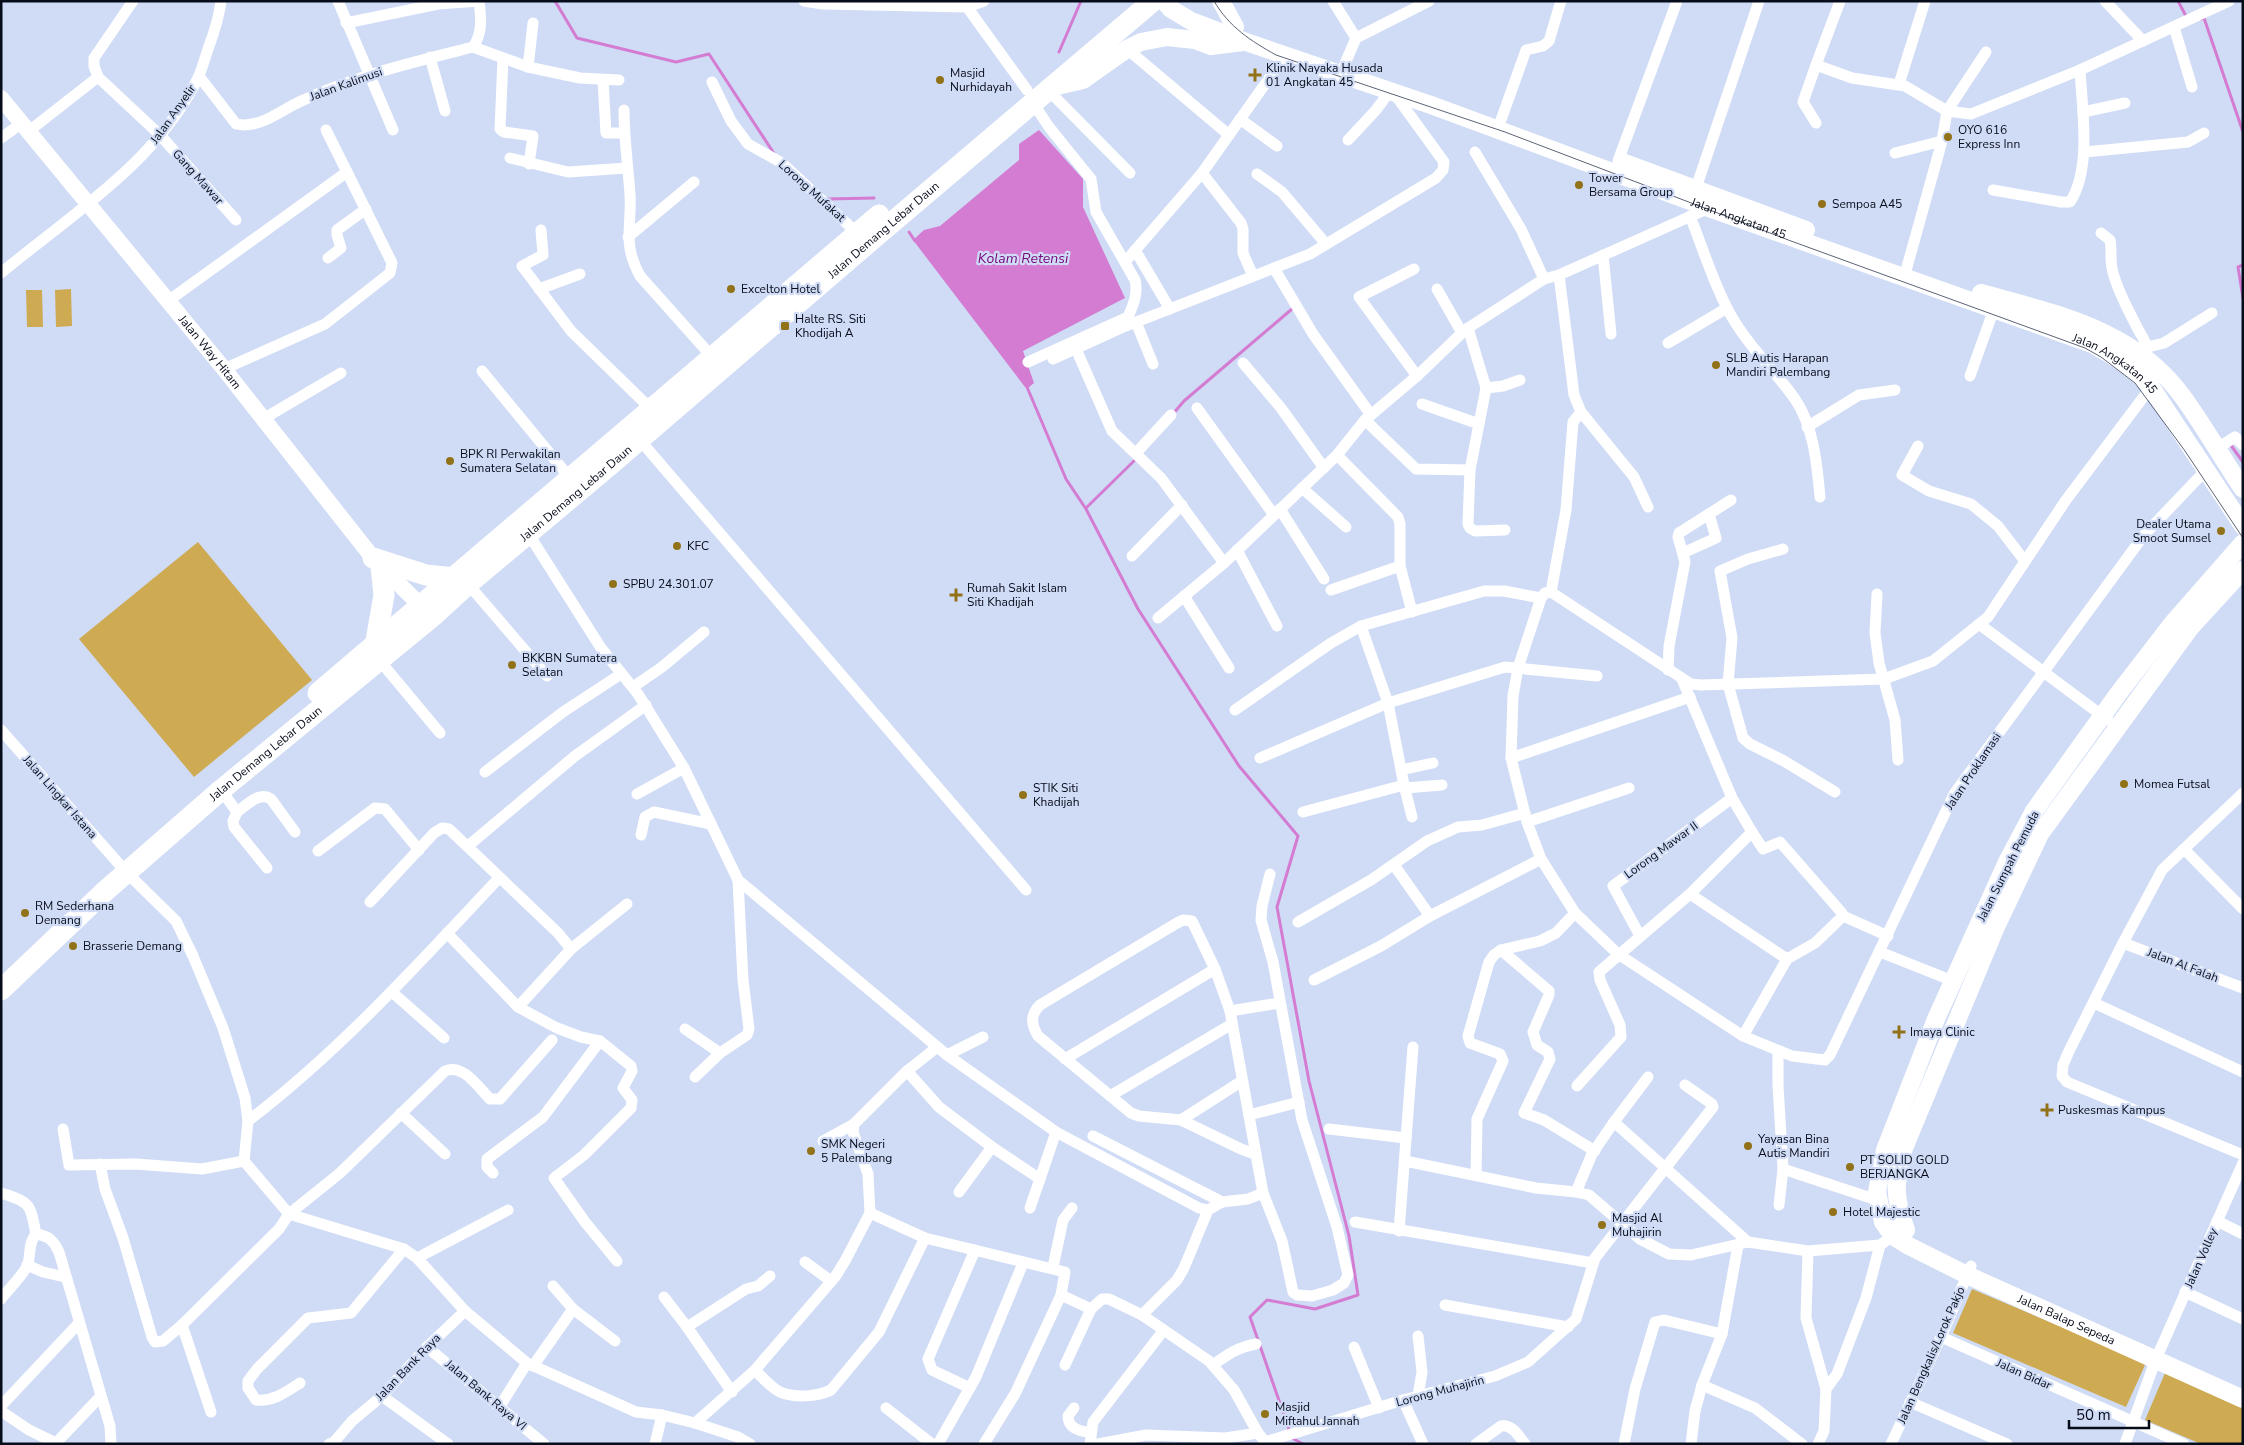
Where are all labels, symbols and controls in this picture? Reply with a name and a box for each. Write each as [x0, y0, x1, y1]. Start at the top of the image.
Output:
place label: Klinik Nayaka Husada 01 Angkatan 45 [1266, 60, 1383, 90]
street label: Jalan Kalimusi [307, 64, 384, 105]
place label: Masjid Nurhidayah [950, 65, 1012, 95]
marker: Klinik Nayaka Husada 01 Angkatan 45 [1248, 68, 1262, 82]
marker: Masjid Nurhidayah [934, 74, 946, 86]
street label: Jalan Anyelir [146, 81, 200, 148]
place label: OYO 616 Express Inn [1958, 122, 2020, 152]
marker: OYO 616 Express Inn [1942, 131, 1954, 143]
street label: Gang Mawar [169, 146, 228, 209]
street label: Lorong Mufakat [775, 157, 849, 226]
place label: Tower Bersama Group [1589, 170, 1673, 200]
street label: Jalan Demang Lebar Daun [824, 178, 943, 283]
marker: Tower Bersama Group [1573, 179, 1585, 191]
street label: Jalan Angkatan 45 [1688, 194, 1788, 243]
place label: Sempoa A45 [1832, 196, 1902, 212]
marker: Sempoa A45 [1816, 198, 1828, 210]
water label: Kolam Retensi [978, 249, 1069, 268]
place label: Excelton Hotel [741, 281, 820, 297]
marker: Excelton Hotel [725, 283, 737, 295]
street label: Jalan Way Hitam [174, 311, 245, 392]
place label: Halte RS. Siti Khodijah A [795, 311, 866, 341]
marker: Halte RS. Siti Khodijah A [779, 320, 791, 332]
street label: Jalan Angkatan 45 [2069, 329, 2161, 397]
place label: SLB Autis Harapan Mandiri Palembang [1726, 350, 1830, 380]
marker: SLB Autis Harapan Mandiri Palembang [1710, 359, 1722, 371]
street label: Jalan Demang Lebar Daun [516, 442, 635, 546]
place label: BPK RI Perwakilan Sumatera Selatan [460, 446, 561, 476]
marker: BPK RI Perwakilan Sumatera Selatan [444, 455, 456, 467]
place label: Dealer Utama Smoot Sumsel [2133, 516, 2211, 546]
marker: Dealer Utama Smoot Sumsel [2215, 525, 2227, 537]
place label: KFC [687, 538, 709, 554]
marker: KFC [671, 540, 683, 552]
place label: SPBU 24.301.07 [623, 576, 714, 592]
marker: SPBU 24.301.07 [607, 578, 619, 590]
place label: Rumah Sakit Islam Siti Khadijah [967, 580, 1067, 610]
marker: Rumah Sakit Islam Siti Khadijah [949, 588, 963, 602]
place label: BKKBN Sumatera Selatan [522, 650, 617, 680]
marker: BKKBN Sumatera Selatan [506, 659, 518, 671]
street label: Jalan Demang Lebar Daun [205, 702, 325, 805]
street label: Jalan Proklamasi [1941, 729, 2005, 813]
street label: Jalan Lingkar Istana [19, 751, 101, 842]
place label: Momea Futsal [2134, 776, 2211, 792]
marker: Momea Futsal [2118, 778, 2130, 790]
place label: STIK Siti Khadijah [1033, 780, 1079, 810]
marker: STIK Siti Khadijah [1017, 789, 1029, 801]
street label: Jalan Sumpah Pemuda [1973, 808, 2043, 925]
street label: Lorong Mawar II [1621, 818, 1701, 882]
place label: RM Sederhana Demang [35, 898, 114, 928]
marker: RM Sederhana Demang [19, 907, 31, 919]
place label: Brasserie Demang [83, 938, 182, 954]
marker: Brasserie Demang [67, 940, 79, 952]
street label: Jalan Al Falah [2144, 944, 2221, 986]
place label: Imaya Clinic [1910, 1024, 1975, 1040]
marker: Imaya Clinic [1892, 1025, 1906, 1039]
place label: Puskesmas Kampus [2058, 1102, 2165, 1118]
marker: Puskesmas Kampus [2040, 1103, 2054, 1117]
place label: Yayasan Bina Autis Mandiri [1757, 1131, 1830, 1161]
place label: SMK Negeri 5 Palembang [821, 1136, 892, 1166]
marker: Yayasan Bina Autis Mandiri [1742, 1140, 1754, 1152]
marker: SMK Negeri 5 Palembang [805, 1145, 817, 1157]
place label: PT SOLID GOLD BERJANGKA [1860, 1152, 1949, 1182]
marker: PT SOLID GOLD BERJANGKA [1844, 1161, 1856, 1173]
place label: Hotel Majestic [1843, 1204, 1920, 1220]
marker: Hotel Majestic [1827, 1206, 1839, 1218]
place label: Masjid Al Muhajirin [1612, 1210, 1663, 1240]
marker: Masjid Al Muhajirin [1596, 1219, 1608, 1231]
street label: Jalan Volley [2180, 1225, 2222, 1291]
street label: Jalan Bengkalis/Lorok Pakjo [1893, 1284, 1969, 1427]
street label: Jalan Balap Sepeda [2014, 1290, 2118, 1349]
street label: Jalan Bank Raya [371, 1330, 444, 1405]
street label: Jalan Bidar [1993, 1354, 2055, 1394]
street label: Jalan Bank Raya VI [441, 1356, 530, 1434]
street label: Lorong Muhajirin [1394, 1372, 1486, 1410]
scale bar [2069, 1398, 2149, 1430]
place label: Masjid Miftahul Jannah [1275, 1399, 1360, 1429]
text: 50 m [2076, 1405, 2111, 1425]
marker: Masjid Miftahul Jannah [1259, 1408, 1271, 1420]

